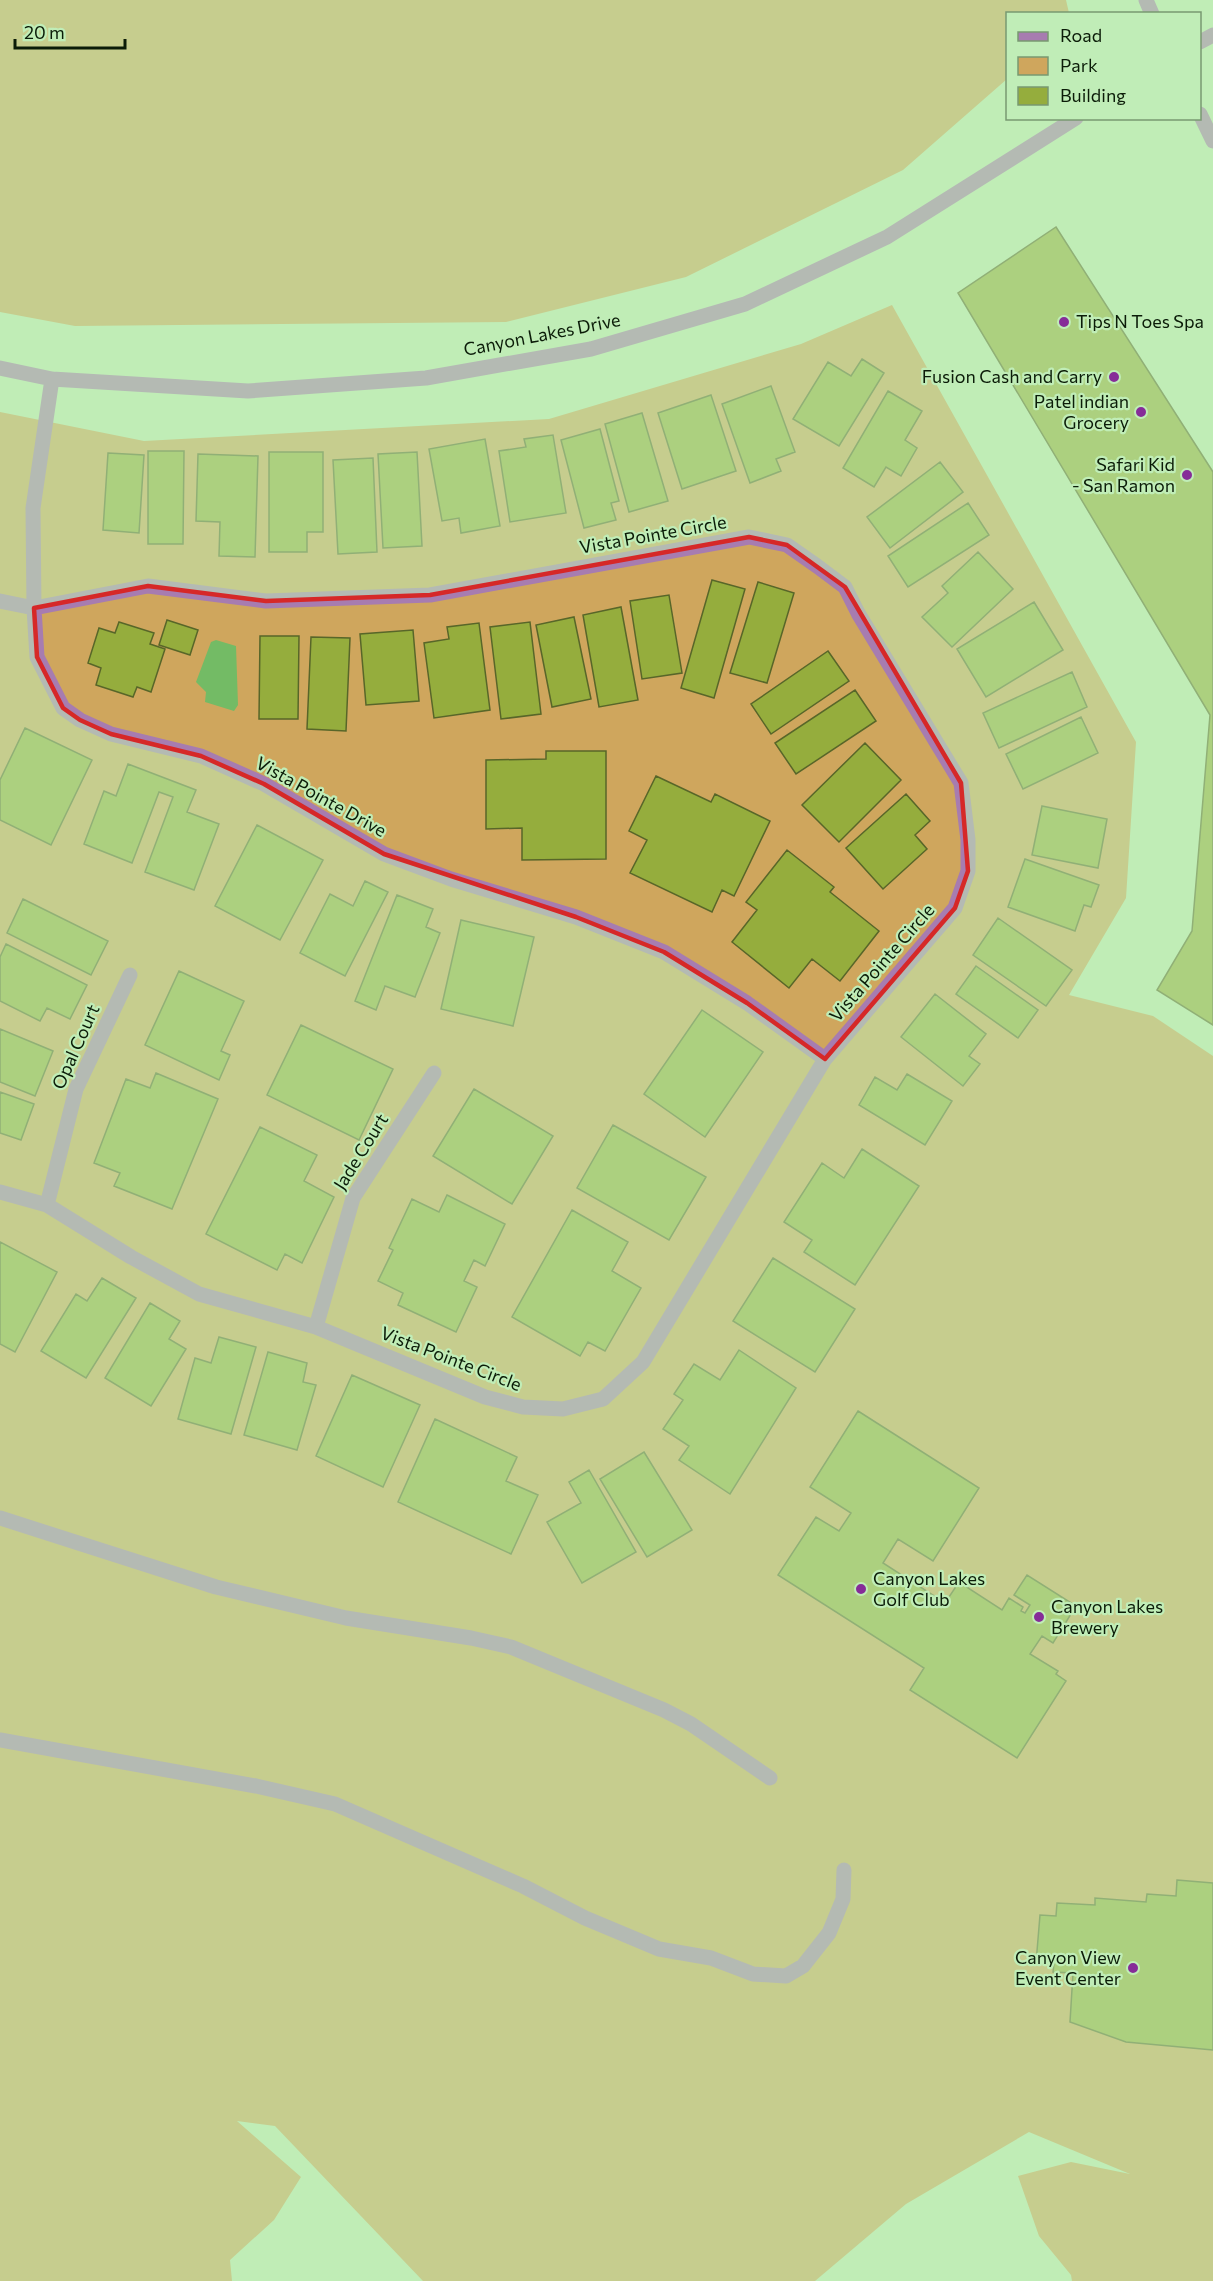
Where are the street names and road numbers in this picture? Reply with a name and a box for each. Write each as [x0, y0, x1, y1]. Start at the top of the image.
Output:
street label: Canyon Lakes Drive [462, 308, 622, 360]
street label: Vista Pointe Circle [578, 510, 728, 558]
street label: Vista Pointe Drive [252, 751, 391, 841]
street label: Vista Pointe Circle [824, 899, 938, 1026]
street label: Opal Court [47, 1001, 104, 1092]
street label: Jade Court [328, 1109, 392, 1194]
street label: Vista Pointe Circle [378, 1321, 525, 1395]

